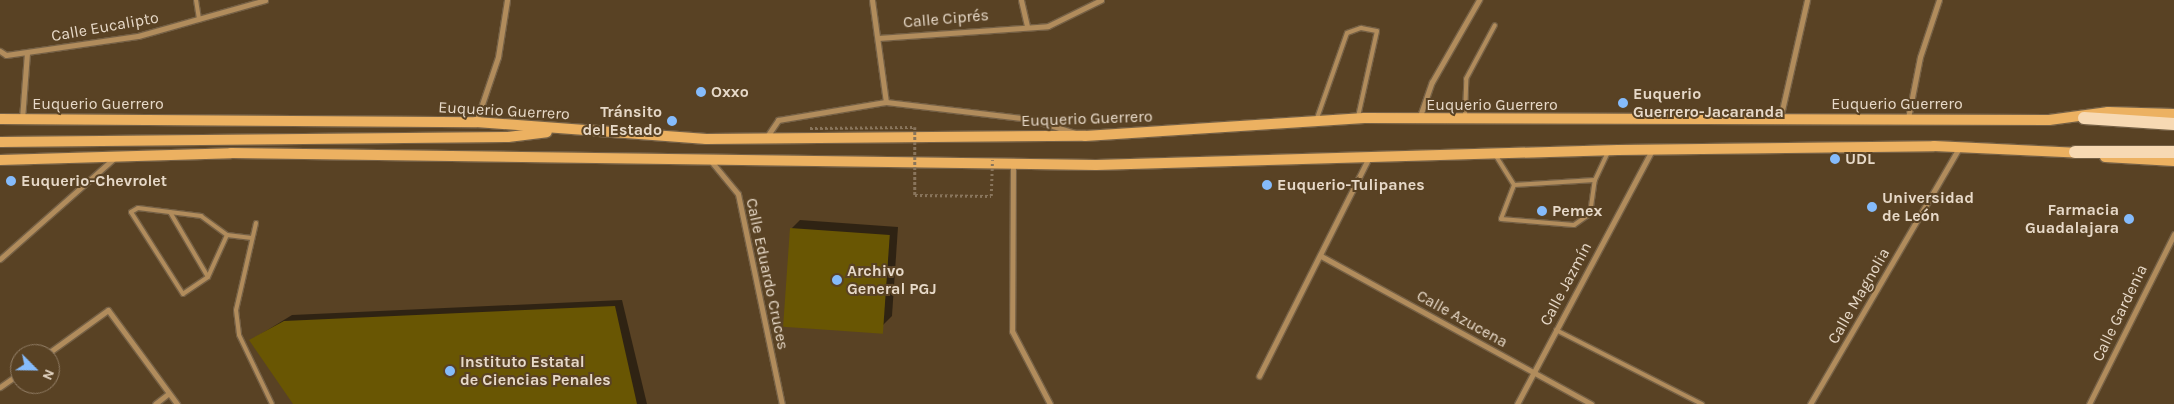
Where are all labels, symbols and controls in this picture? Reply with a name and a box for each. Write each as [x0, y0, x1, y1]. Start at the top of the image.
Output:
street label: Calle Ciprés [902, 6, 990, 32]
street label: Calle Eucalipto [50, 8, 160, 46]
place label: Oxxo [711, 82, 749, 102]
place label: Euquerio Guerrero-Jacaranda [1633, 84, 1784, 122]
marker: Oxxo [695, 86, 707, 98]
street label: Euquerio Guerrero [32, 94, 164, 114]
street label: Euquerio Guerrero [1831, 94, 1963, 114]
street label: Euquerio Guerrero [1426, 95, 1558, 115]
marker: Euquerio Guerrero-Jacaranda [1617, 97, 1629, 109]
street label: Euquerio Guerrero [438, 98, 570, 124]
place label: Tránsito del Estado [582, 102, 662, 140]
street label: Euquerio Guerrero [1021, 107, 1153, 131]
marker: Tránsito del Estado [666, 115, 678, 127]
place label: UDL [1845, 149, 1875, 169]
marker: UDL [1829, 153, 1841, 165]
place label: Euquerio-Chevrolet [21, 171, 167, 191]
marker: Euquerio-Chevrolet [5, 175, 17, 187]
place label: Euquerio-Tulipanes [1277, 175, 1425, 195]
marker: Euquerio-Tulipanes [1261, 179, 1273, 191]
place label: Universidad de León [1882, 188, 1974, 226]
street label: Calle Eduardo Cruces [742, 196, 792, 352]
place label: Farmacia Guadalajara [2025, 200, 2119, 238]
place label: Pemex [1552, 201, 1602, 221]
marker: Universidad de León [1866, 201, 1878, 213]
marker: Pemex [1536, 205, 1548, 217]
marker: Farmacia Guadalajara [2123, 213, 2135, 225]
street label: Calle Jazmín [1536, 239, 1596, 329]
street label: Calle Magnolia [1824, 245, 1894, 347]
place label: Archivo General PGJ [847, 261, 937, 299]
street label: Calle Gardenia [2088, 261, 2152, 365]
marker: Archivo General PGJ [831, 274, 843, 286]
street label: Calle Azucena [1413, 286, 1511, 352]
north arrow [10, 344, 60, 394]
place label: Instituto Estatal de Ciencias Penales [460, 352, 611, 390]
marker: Instituto Estatal de Ciencias Penales [444, 365, 456, 377]
text: N [39, 367, 58, 383]

